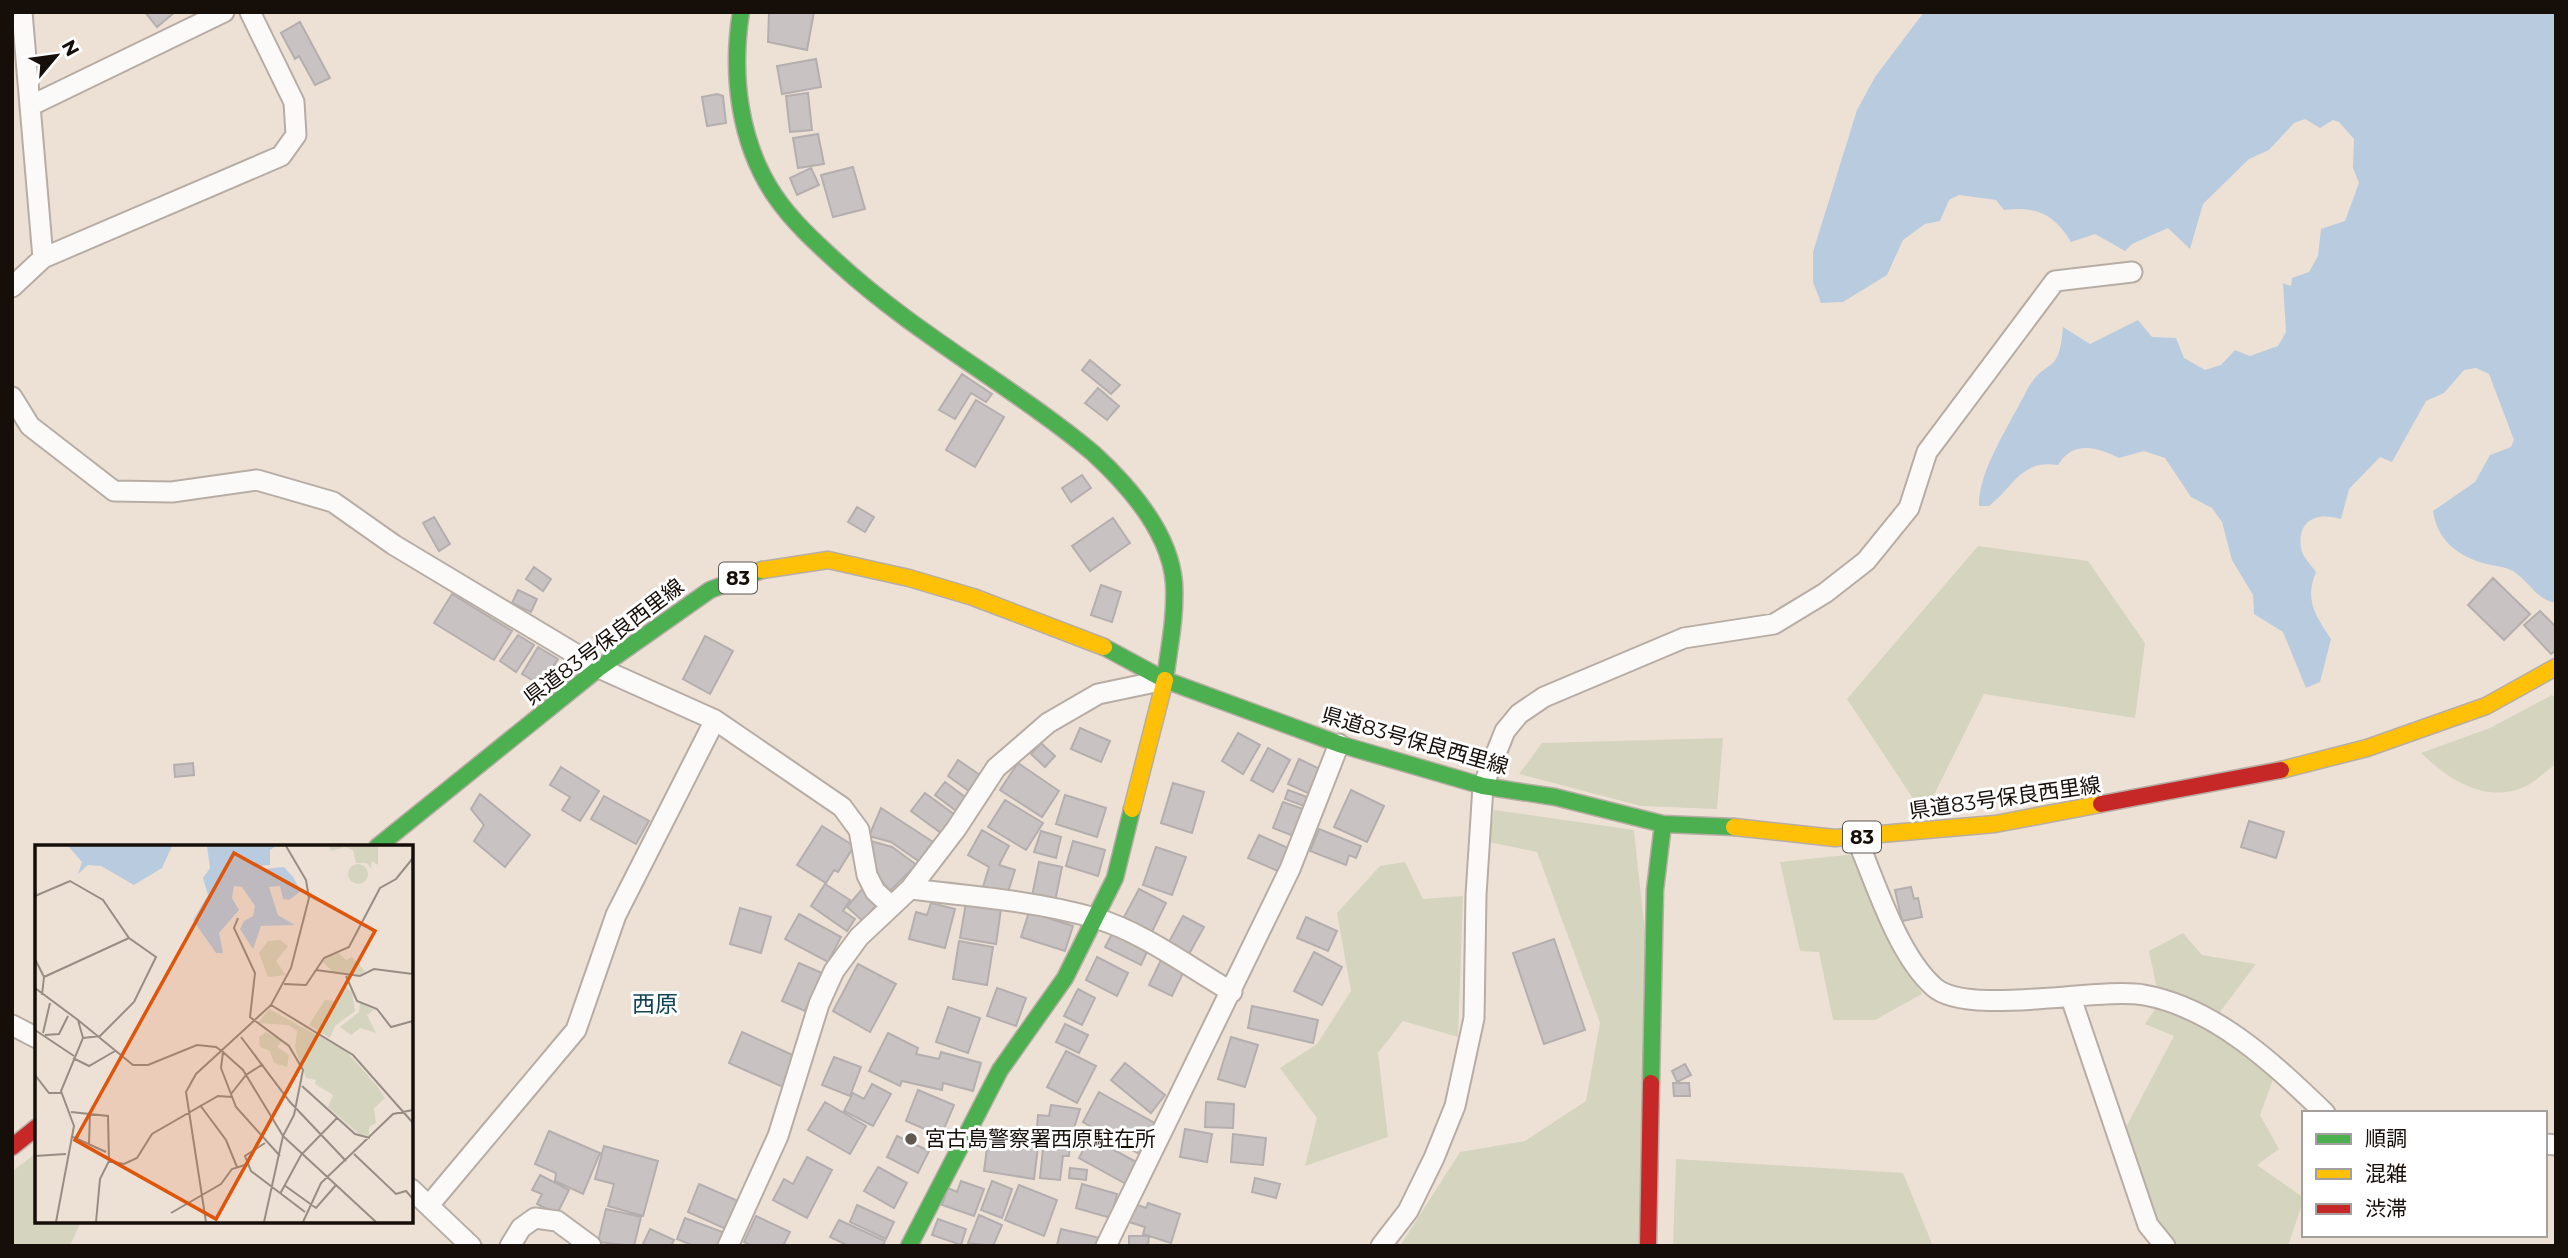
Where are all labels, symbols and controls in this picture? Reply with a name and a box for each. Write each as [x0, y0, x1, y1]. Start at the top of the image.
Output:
north arrow [21, 21, 91, 91]
text: N [57, 36, 84, 60]
road number: 83 [719, 562, 757, 594]
street label: 県道83号保良西里線 [519, 573, 688, 710]
street label: 県道83号保良西里線 [1319, 702, 1511, 779]
street label: 県道83号保良西里線 [1908, 772, 2102, 823]
road number: 83 [1843, 822, 1881, 852]
inset map [35, 845, 413, 1223]
district label: 西原 [632, 990, 678, 1018]
legend [2302, 1111, 2547, 1237]
place label: 宮古島警察署西原駐在所 [925, 1126, 1156, 1151]
text: 順調 [2365, 1126, 2407, 1151]
marker: 宮古島警察署西原駐在所 [903, 1131, 919, 1147]
text: 混雑 [2365, 1161, 2407, 1186]
text: 渋滞 [2365, 1196, 2407, 1221]

